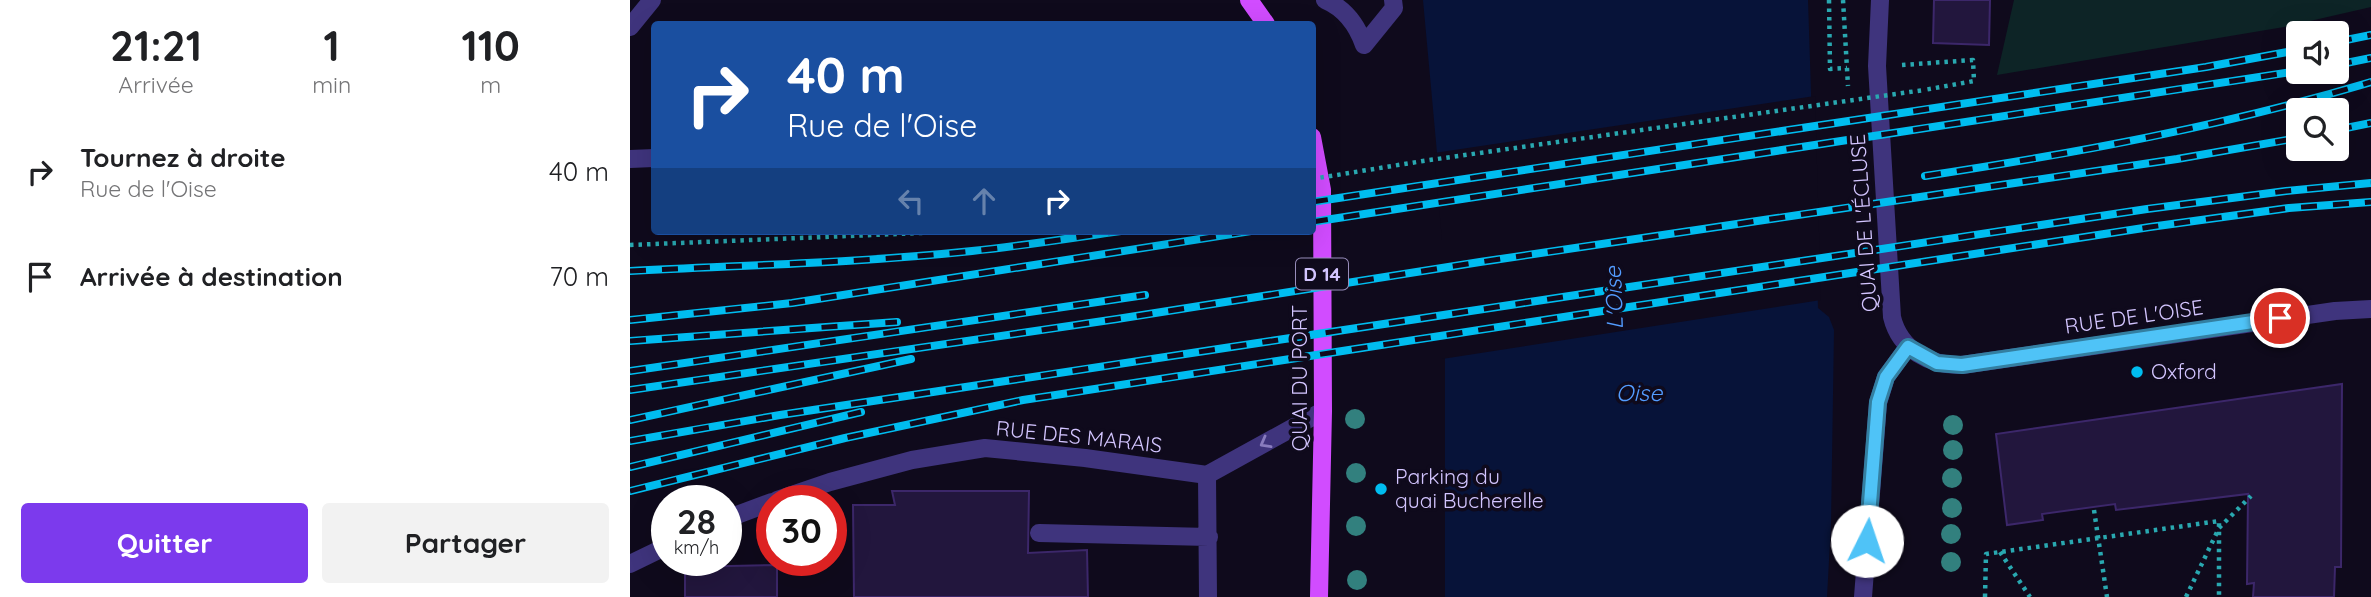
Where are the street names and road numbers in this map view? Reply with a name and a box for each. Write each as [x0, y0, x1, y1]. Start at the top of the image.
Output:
street label: QUAI DE L'ÉCLUSE [1844, 133, 1882, 313]
road number: D 14 [1296, 258, 1348, 290]
street label: RUE DE L'OISE [2063, 293, 2205, 339]
street label: QUAI DU PORT [1286, 305, 1312, 451]
street label: RUE DES MARAIS [995, 414, 1163, 458]

